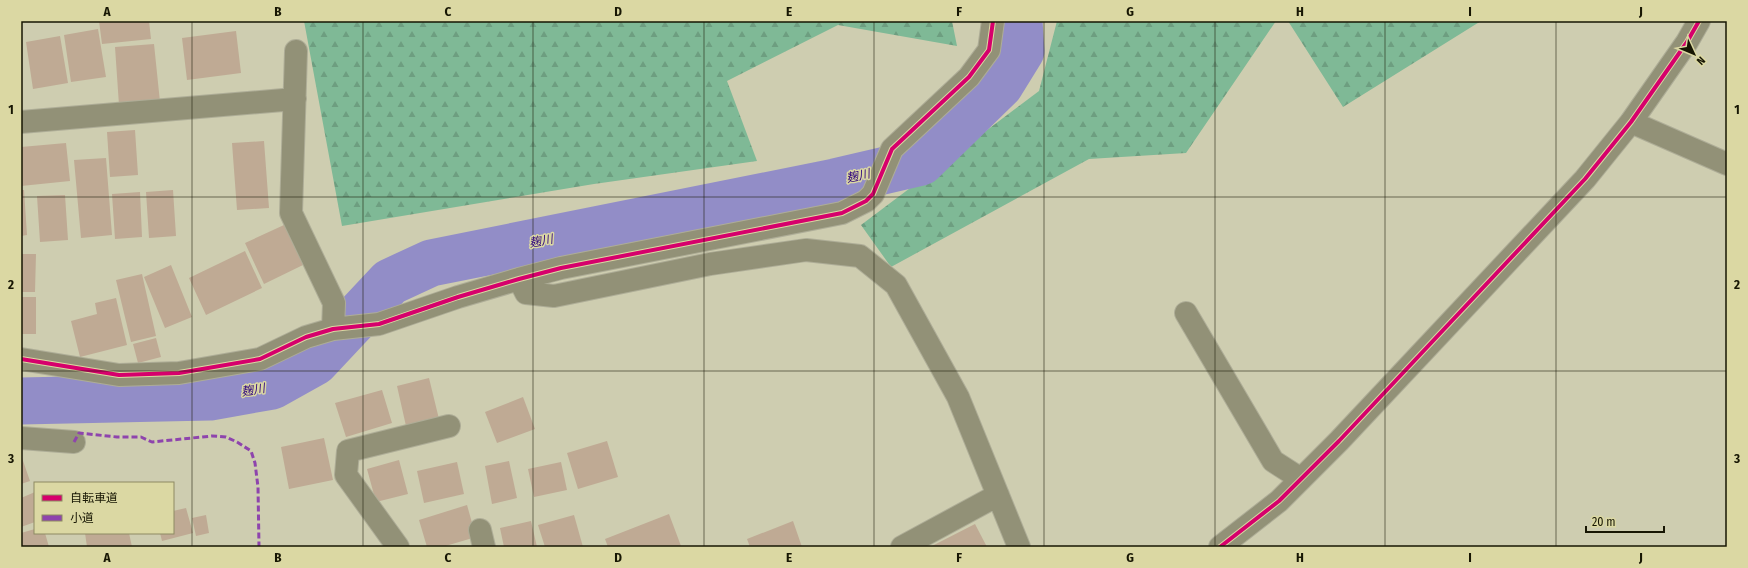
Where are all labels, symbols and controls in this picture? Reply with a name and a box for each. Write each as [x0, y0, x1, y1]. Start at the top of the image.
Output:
text: A [102, 4, 111, 19]
text: B [274, 4, 282, 19]
text: C [445, 4, 452, 19]
text: D [614, 4, 622, 19]
text: E [786, 4, 792, 19]
text: F [956, 4, 962, 19]
text: G [1126, 4, 1134, 19]
text: H [1296, 4, 1304, 19]
text: I [1468, 4, 1472, 19]
text: J [1638, 4, 1643, 19]
north arrow [1674, 34, 1714, 74]
text: N [1694, 54, 1708, 67]
text: 1 [8, 102, 14, 117]
text: 1 [1734, 102, 1740, 117]
water label: 麹川 [845, 166, 873, 186]
water label: 麹川 [528, 231, 556, 250]
text: 2 [7, 277, 14, 292]
text: 2 [1733, 277, 1740, 292]
water label: 麹川 [240, 381, 268, 399]
text: 3 [7, 451, 14, 466]
text: 3 [1733, 451, 1740, 466]
legend [34, 482, 174, 534]
text: 自転車道 [70, 491, 118, 505]
scale bar [1586, 508, 1664, 534]
text: 小道 [70, 511, 94, 525]
text: 20 m [1592, 515, 1616, 529]
text: A [102, 550, 111, 565]
text: B [274, 550, 282, 565]
text: C [445, 550, 452, 565]
text: D [614, 550, 622, 565]
text: E [786, 550, 792, 565]
text: F [956, 550, 962, 565]
text: G [1126, 550, 1134, 565]
text: H [1296, 550, 1304, 565]
text: I [1468, 550, 1472, 565]
text: J [1638, 550, 1643, 565]

